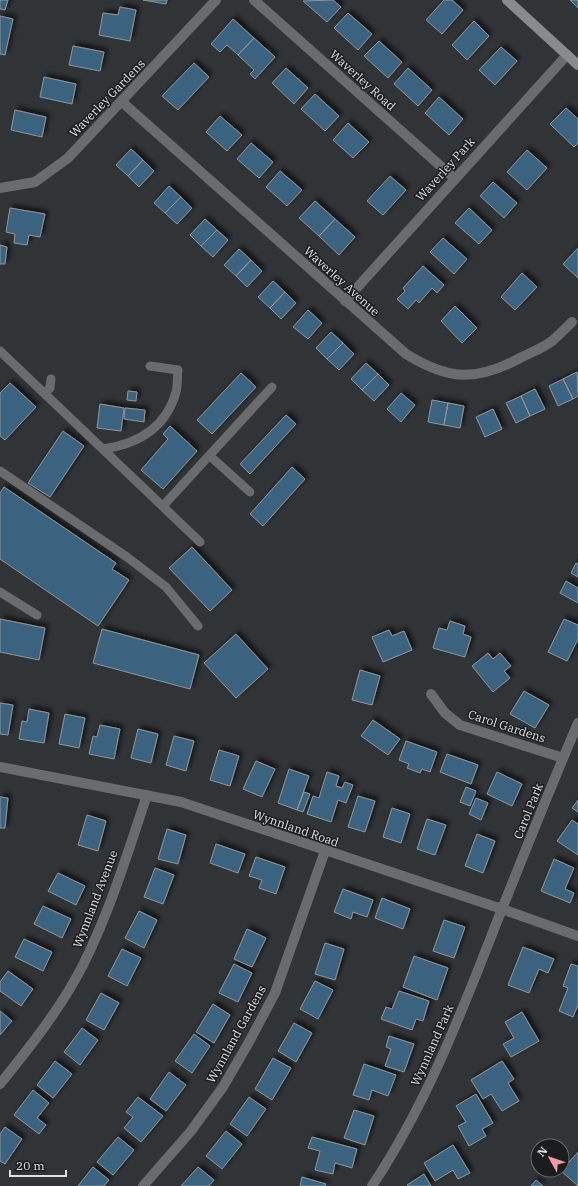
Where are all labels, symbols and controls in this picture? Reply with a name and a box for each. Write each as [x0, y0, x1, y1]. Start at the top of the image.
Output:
street label: Waverley Road [327, 47, 399, 113]
street label: Waverley Gardens [66, 56, 148, 140]
street label: Waverley Park [412, 134, 478, 204]
street label: Waverley Avenue [301, 243, 383, 319]
street label: Carol Gardens [466, 706, 548, 746]
street label: Carol Park [510, 781, 546, 841]
street label: Wynnland Road [251, 806, 341, 850]
street label: Wynnland Avenue [69, 848, 121, 950]
street label: Wynnland Gardens [203, 983, 269, 1085]
street label: Wynnland Park [407, 1002, 457, 1088]
north arrow [530, 1138, 570, 1178]
text: N [534, 1144, 551, 1159]
scale bar [10, 1152, 66, 1178]
text: 20 m [16, 1158, 45, 1173]

